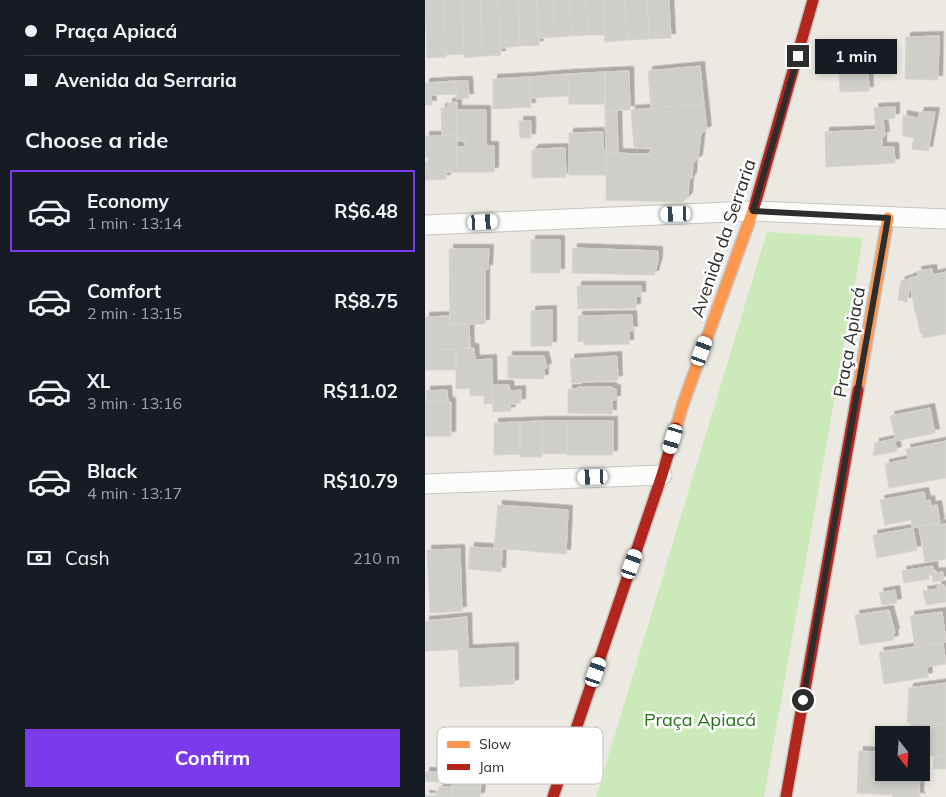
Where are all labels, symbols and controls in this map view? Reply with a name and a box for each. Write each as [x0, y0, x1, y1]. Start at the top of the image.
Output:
text: Praça Apiacá [55, 19, 177, 43]
callout: 1 min [815, 38, 898, 74]
route end [787, 45, 809, 67]
text: 1 min [835, 46, 877, 66]
text: Avenida da Serraria [55, 68, 237, 92]
text: Choose a ride [25, 126, 168, 154]
street label: Avenida da Serraria [685, 156, 761, 320]
icon: car [27, 189, 72, 234]
text: Economy [87, 189, 169, 213]
text: R$6.48 [334, 199, 398, 223]
car [660, 206, 691, 222]
text: 1 min · 13:14 [87, 213, 182, 233]
car [467, 214, 498, 230]
icon: car [27, 279, 72, 324]
text: Comfort [87, 279, 161, 303]
street label: Praça Apiacá [828, 285, 870, 399]
text: R$8.75 [334, 289, 398, 313]
text: 2 min · 13:15 [87, 303, 182, 323]
car [689, 334, 714, 368]
icon: car [27, 369, 72, 414]
text: XL [87, 369, 110, 393]
text: R$11.02 [323, 379, 398, 403]
text: 3 min · 13:16 [87, 393, 182, 413]
car [661, 422, 684, 456]
icon: car [27, 459, 72, 504]
text: Black [87, 459, 137, 483]
text: R$10.79 [323, 469, 398, 493]
car [577, 469, 608, 485]
text: 4 min · 13:17 [87, 483, 182, 503]
icon: cash [25, 544, 53, 572]
text: Cash [65, 546, 110, 570]
car [620, 547, 643, 581]
text: 210 m [353, 548, 400, 568]
car [584, 655, 607, 689]
route start [792, 689, 814, 711]
park label: Praça Apiacá [644, 708, 756, 731]
north arrow [875, 726, 930, 781]
map controls [875, 726, 930, 781]
legend [437, 727, 603, 784]
button: Confirm [25, 729, 400, 787]
text: Slow [479, 735, 511, 753]
text: Jam [479, 758, 504, 776]

